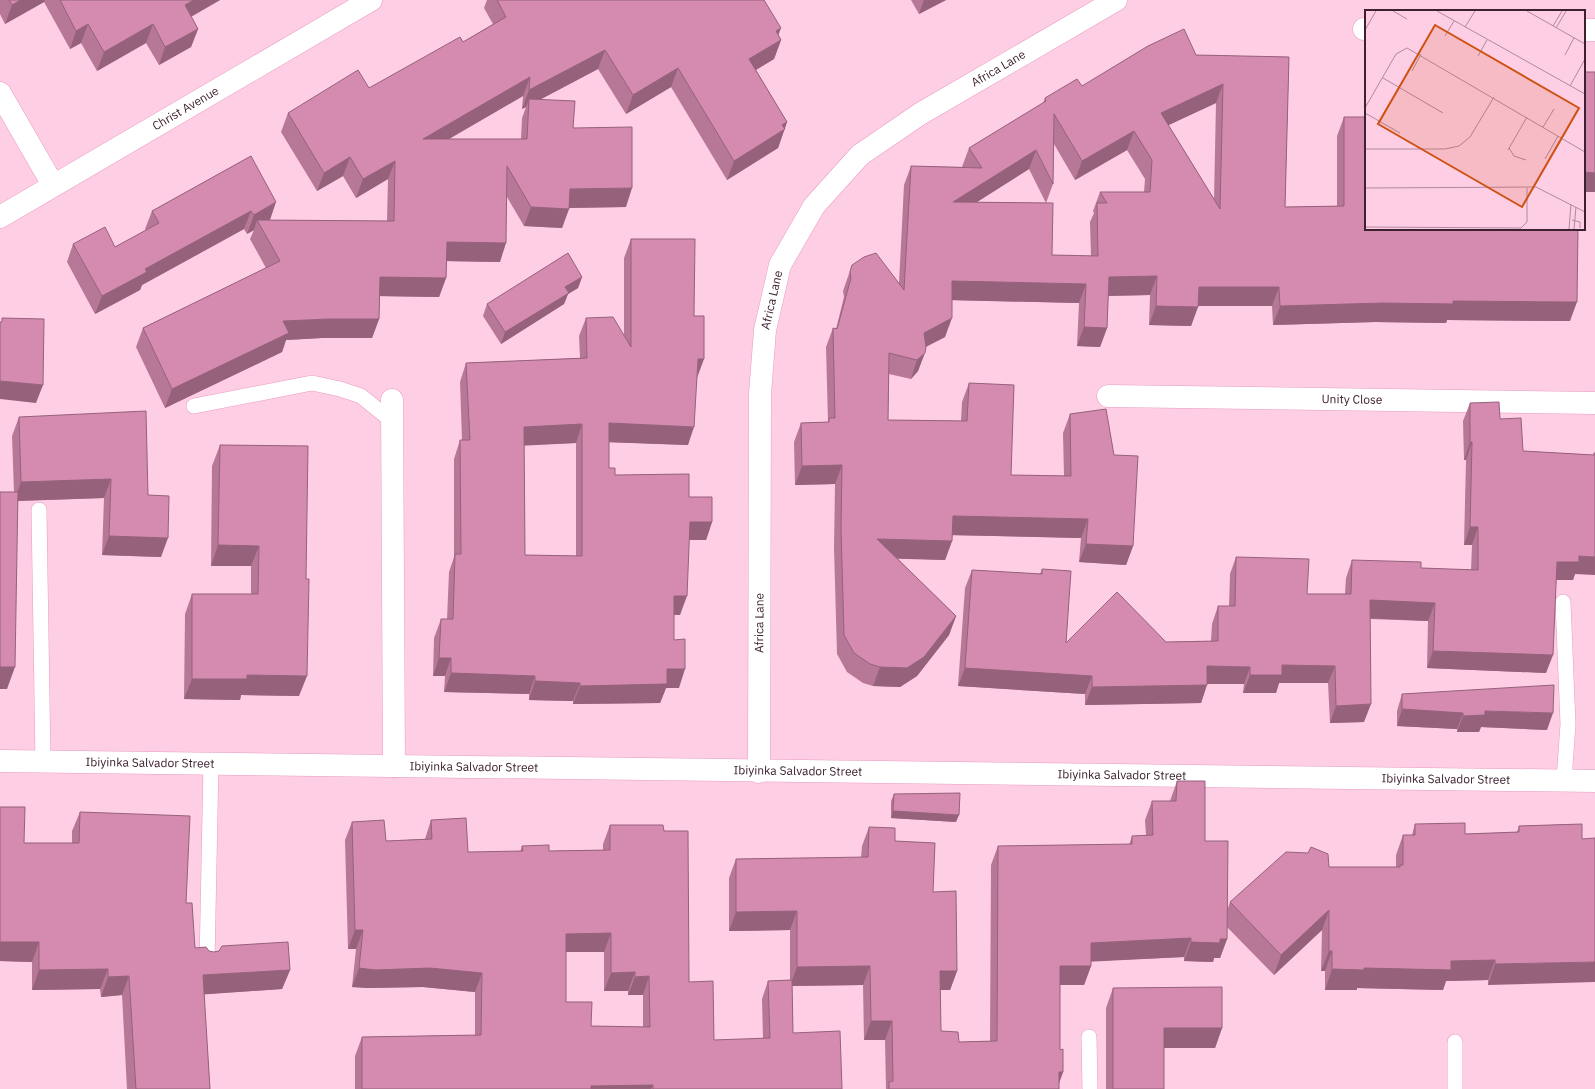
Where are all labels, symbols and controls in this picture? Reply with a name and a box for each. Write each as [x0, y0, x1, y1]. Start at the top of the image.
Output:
inset map [1365, 10, 1585, 230]
street label: Africa Lane [968, 46, 1028, 90]
street label: Christ Avenue [149, 82, 222, 133]
street label: Africa Lane [757, 268, 786, 331]
street label: Unity Close [1321, 391, 1383, 407]
street label: Africa Lane [751, 592, 766, 653]
street label: Ibiyinka Salvador Street [85, 754, 215, 771]
street label: Ibiyinka Salvador Street [409, 758, 538, 775]
street label: Ibiyinka Salvador Street [733, 762, 862, 779]
street label: Ibiyinka Salvador Street [1057, 766, 1186, 783]
street label: Ibiyinka Salvador Street [1381, 770, 1510, 787]

